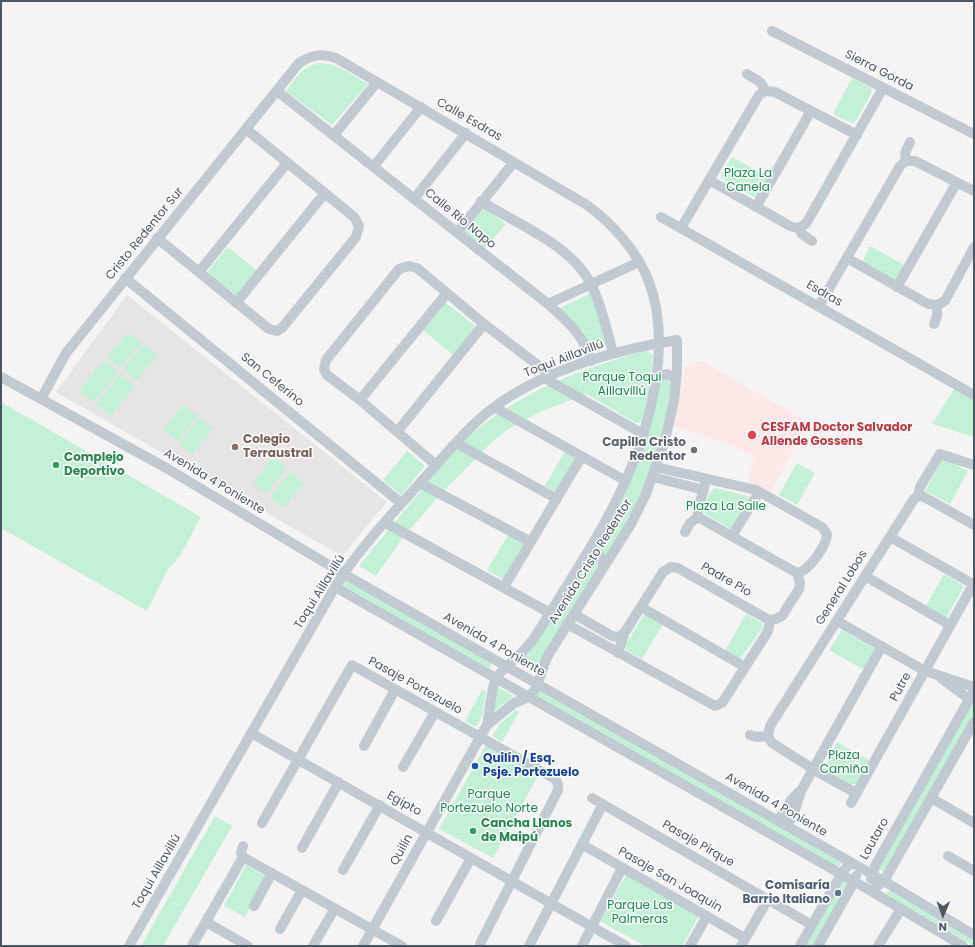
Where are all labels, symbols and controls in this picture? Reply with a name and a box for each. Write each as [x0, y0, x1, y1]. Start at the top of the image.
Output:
street label: Sierra Gorda [842, 47, 916, 95]
street label: Calle Esdras [434, 95, 504, 145]
park label: Plaza La Canela [724, 167, 772, 195]
street label: Cristo Redentor Sur [103, 185, 187, 283]
street label: Calle Río Napo [422, 186, 498, 252]
street label: Esdras [803, 278, 845, 310]
street label: Toqui Aillavillú [522, 337, 606, 381]
street label: San Ceferino [238, 350, 306, 410]
park label: Parque Toqui Aillavillú [583, 371, 661, 399]
place label: CESFAM Doctor Salvador Allende Gossens [761, 421, 912, 449]
marker: CESFAM Doctor Salvador Allende Gossens [746, 429, 758, 441]
place label: Colegio Terraustral [243, 433, 312, 461]
place label: Capilla Cristo Redentor [602, 436, 686, 464]
marker: Colegio Terraustral [230, 442, 240, 452]
marker: Capilla Cristo Redentor [689, 445, 699, 455]
street label: Avenida 4 Poniente [161, 446, 267, 518]
place label: Complejo Deportivo [64, 451, 125, 479]
marker: Complejo Deportivo [51, 460, 61, 470]
street label: Avenida Cristo Redentor [546, 497, 636, 627]
park label: Plaza La Salle [686, 500, 766, 514]
street label: General Lobos [813, 548, 871, 628]
street label: Toqui Aillavillú [292, 552, 348, 632]
street label: Padre Pío [698, 560, 754, 600]
street label: Avenida 4 Poniente [440, 610, 548, 680]
street label: Pasaje Portezuelo [366, 654, 464, 718]
street label: Putre [887, 670, 915, 704]
park label: Plaza Camiña [820, 749, 868, 777]
place label: Quilín / Esq. Psje. Portezuelo [483, 752, 579, 780]
marker: Quilín / Esq. Psje. Portezuelo [470, 761, 480, 771]
street label: Avenida 4 Poniente [722, 770, 830, 840]
park label: Parque Portezuelo Norte [440, 788, 538, 816]
street label: Egipto [384, 789, 424, 819]
street label: Lautaro [858, 816, 892, 862]
place label: Cancha Llanos de Maipú [481, 817, 572, 845]
street label: Pasaje Pirque [659, 818, 737, 870]
marker: Cancha Llanos de Maipú [468, 826, 478, 836]
street label: Toqui Aillavillú [130, 832, 184, 912]
street label: Quilín [388, 832, 416, 868]
street label: Pasaje San Joaquin [615, 844, 725, 916]
place label: Comisaría Barrio Italiano [742, 879, 830, 907]
marker: Comisaría Barrio Italiano [833, 888, 843, 898]
north arrow [923, 895, 963, 935]
park label: Parque Las Palmeras [607, 899, 673, 927]
text: N [939, 919, 947, 935]

